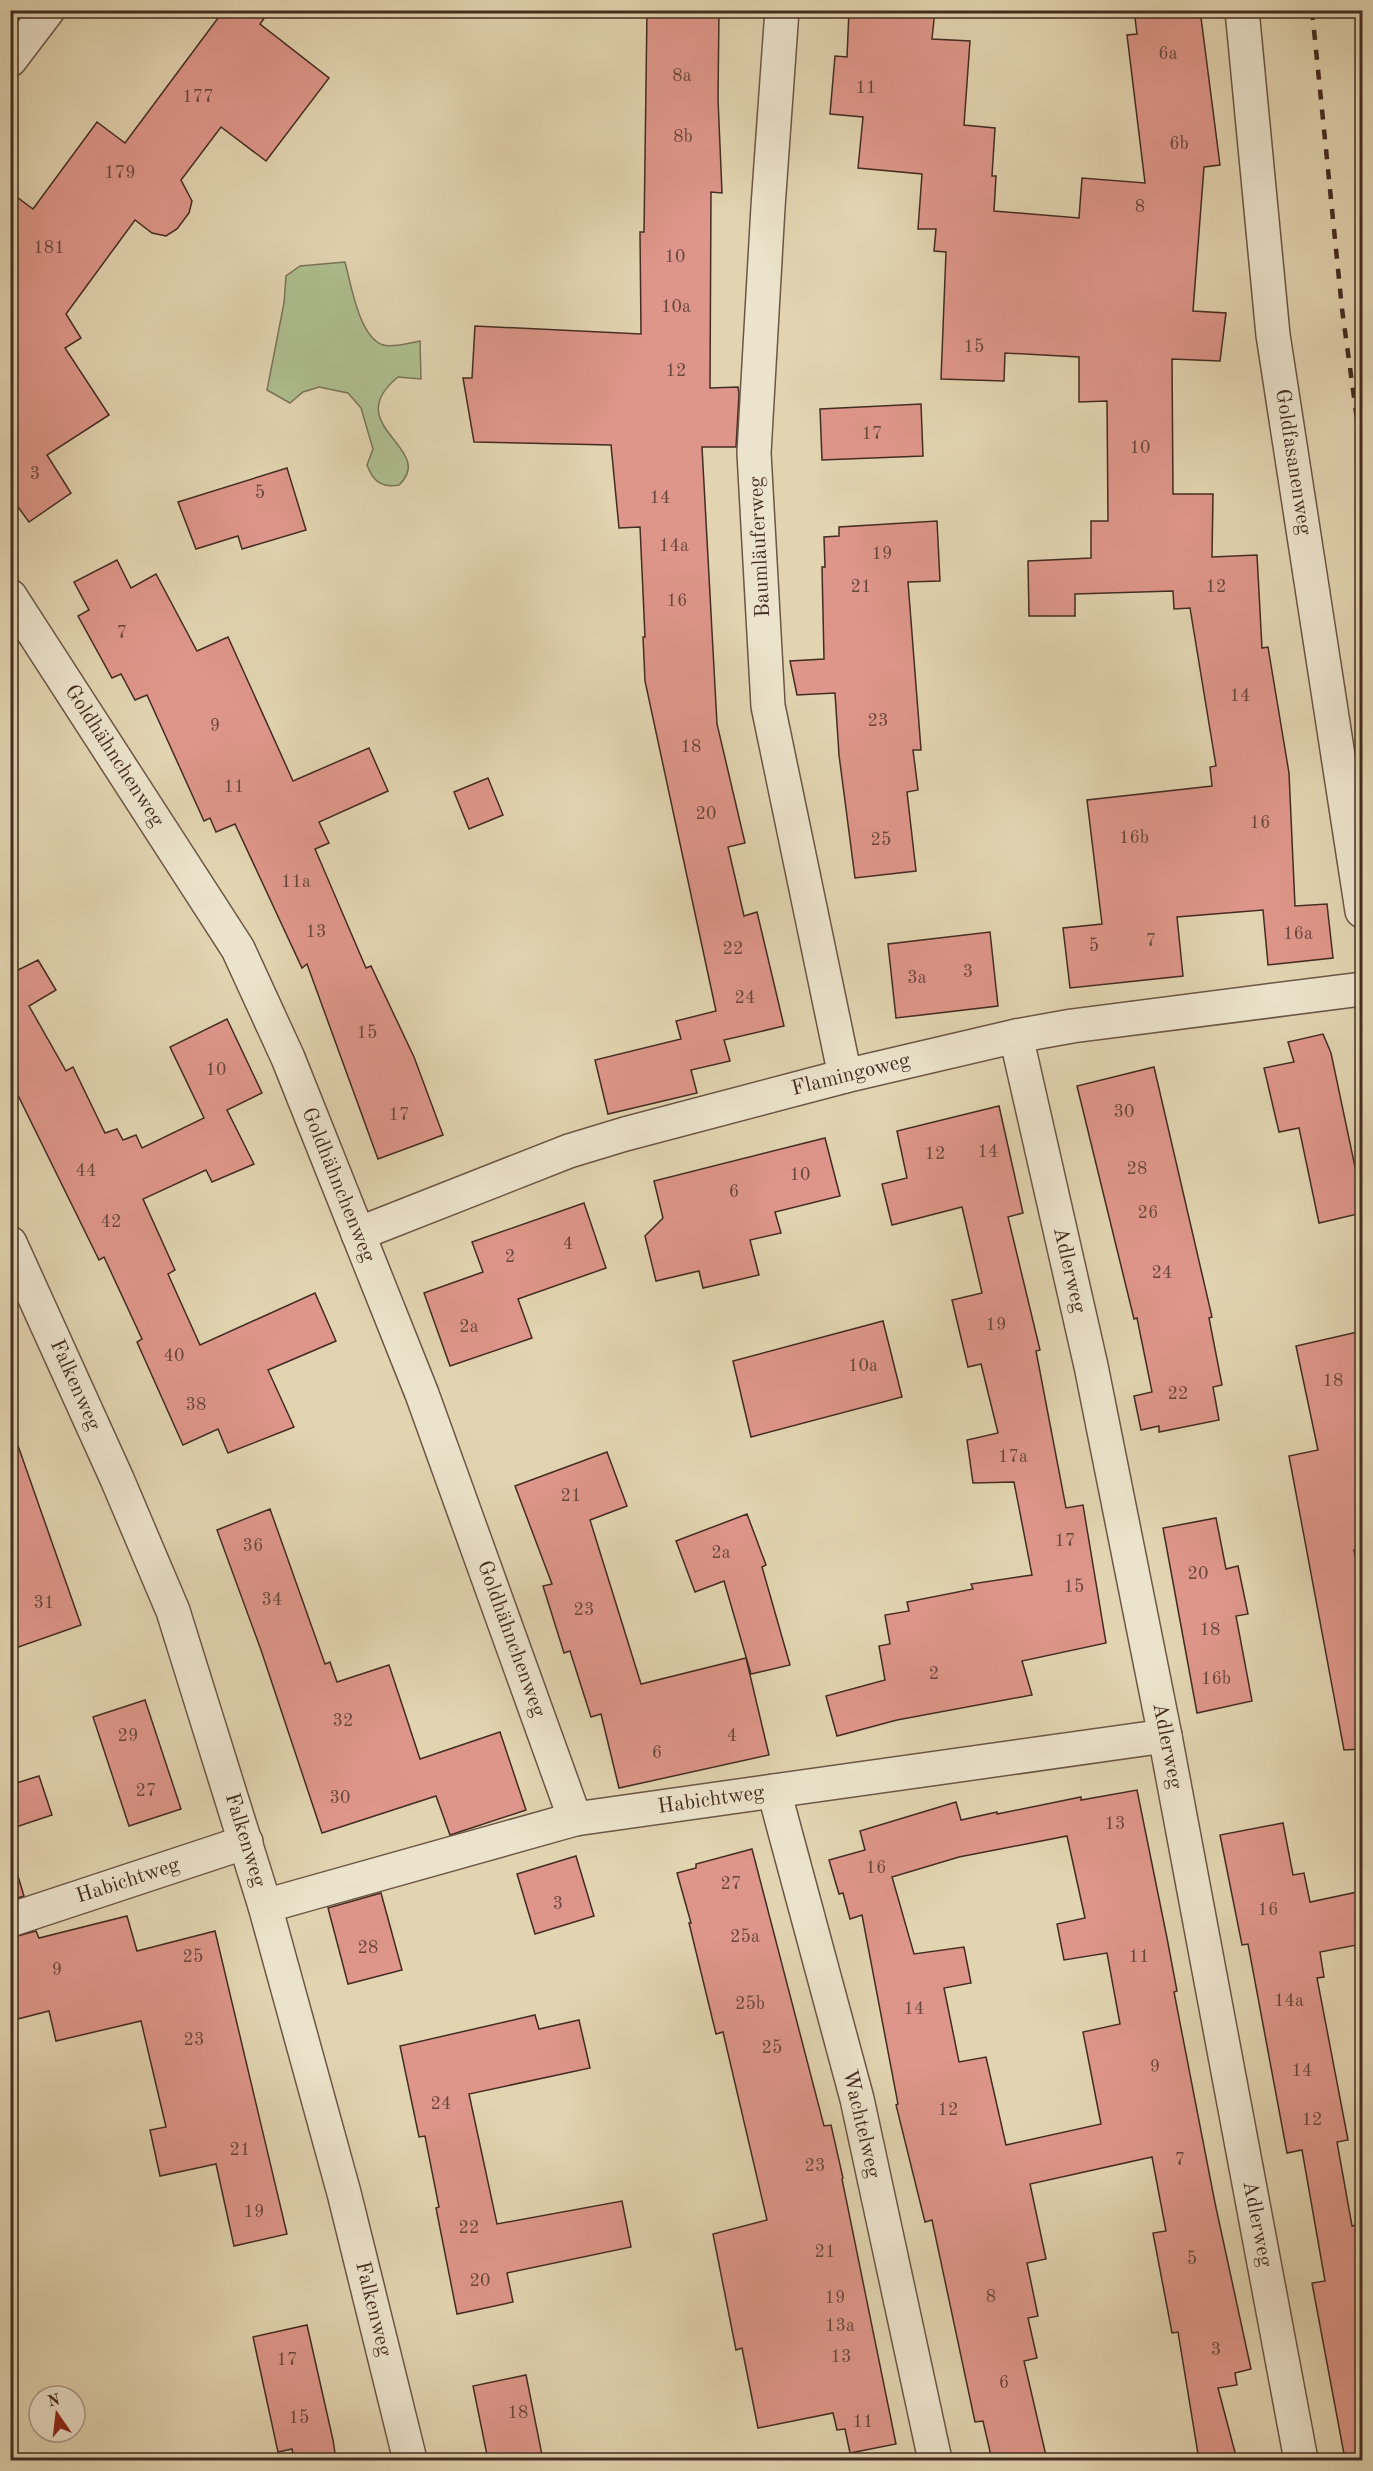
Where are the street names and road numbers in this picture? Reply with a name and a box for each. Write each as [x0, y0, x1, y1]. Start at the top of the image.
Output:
street label: Goldfasanenweg [1271, 387, 1315, 537]
street label: Baumläuferweg [746, 475, 774, 618]
street label: Goldhähnchenweg [60, 681, 168, 831]
street label: Flamingoweg [789, 1050, 913, 1100]
street label: Goldhähnchenweg [297, 1105, 379, 1266]
street label: Adlerweg [1049, 1225, 1089, 1316]
street label: Falkenweg [46, 1336, 105, 1434]
street label: Goldhähnchenweg [473, 1558, 549, 1721]
street label: Adlerweg [1148, 1701, 1186, 1791]
street label: Habichtweg [656, 1782, 766, 1818]
street label: Falkenweg [221, 1790, 269, 1890]
street label: Habichtweg [74, 1854, 183, 1908]
street label: Wachtelweg [838, 2068, 884, 2181]
street label: Adlerweg [1238, 2179, 1276, 2269]
street label: Falkenweg [351, 2259, 395, 2359]

